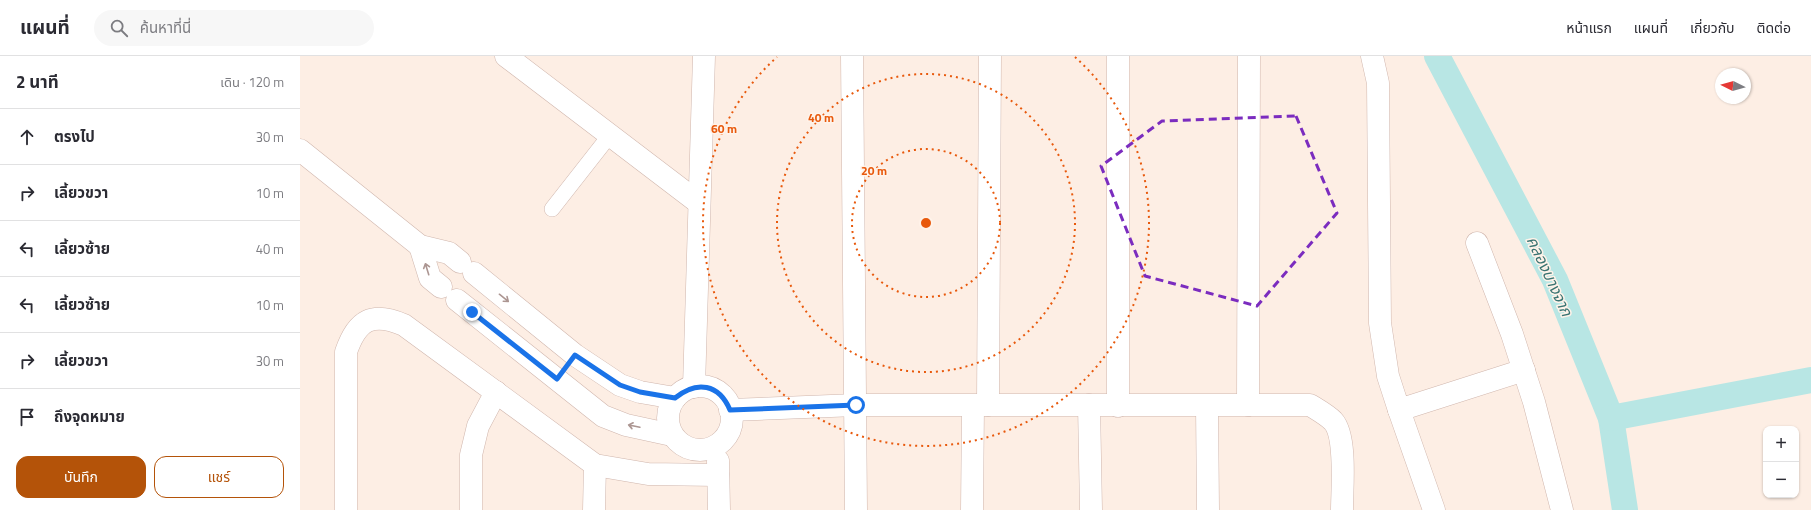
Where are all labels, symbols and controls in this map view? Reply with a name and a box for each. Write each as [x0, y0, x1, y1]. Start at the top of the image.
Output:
search box [94, 10, 374, 46]
text: แผนที่ [20, 12, 70, 41]
text: ค้นหาที่นี่ [140, 16, 191, 39]
icon: search [108, 17, 130, 39]
text: หน้าแรก [1566, 17, 1612, 38]
text: แผนที่ [1634, 17, 1668, 38]
text: เกี่ยวกับ [1690, 17, 1735, 38]
text: ติดต่อ [1757, 17, 1791, 38]
north arrow [1715, 68, 1751, 104]
text: 2 นาที [16, 69, 59, 95]
text: เดิน · 120 m [220, 72, 284, 92]
text: 40 m [808, 108, 834, 127]
text: 60 m [711, 119, 737, 138]
text: ตรงไป [54, 125, 95, 148]
icon: ahead [16, 126, 38, 148]
text: 30 m [256, 127, 284, 147]
text: 20 m [861, 161, 887, 180]
text: เลี้ยวขวา [54, 181, 108, 204]
icon: right [16, 182, 38, 204]
text: 10 m [256, 183, 284, 203]
centre of rings [919, 216, 933, 230]
water label: คลองบางจาก [1521, 232, 1580, 321]
text: เลี้ยวซ้าย [54, 237, 110, 260]
icon: left [16, 238, 38, 260]
text: 40 m [256, 239, 284, 259]
one-way arrow [423, 262, 430, 275]
text: เลี้ยวซ้าย [54, 293, 110, 316]
icon: left [16, 294, 38, 316]
one-way arrow [499, 294, 510, 302]
text: 10 m [256, 295, 284, 315]
route end [463, 303, 481, 321]
text: เลี้ยวขวา [54, 349, 108, 372]
icon: right [16, 350, 38, 372]
text: 30 m [256, 351, 284, 371]
route start [847, 396, 865, 414]
text: ถึงจุดหมาย [54, 405, 125, 428]
icon: arrive [16, 406, 38, 428]
one-way arrow [627, 422, 640, 430]
map controls [1763, 426, 1799, 498]
button: + [1763, 426, 1799, 462]
button: บันทึก [16, 456, 146, 498]
button: แชร์ [154, 456, 284, 498]
button: − [1763, 462, 1799, 498]

